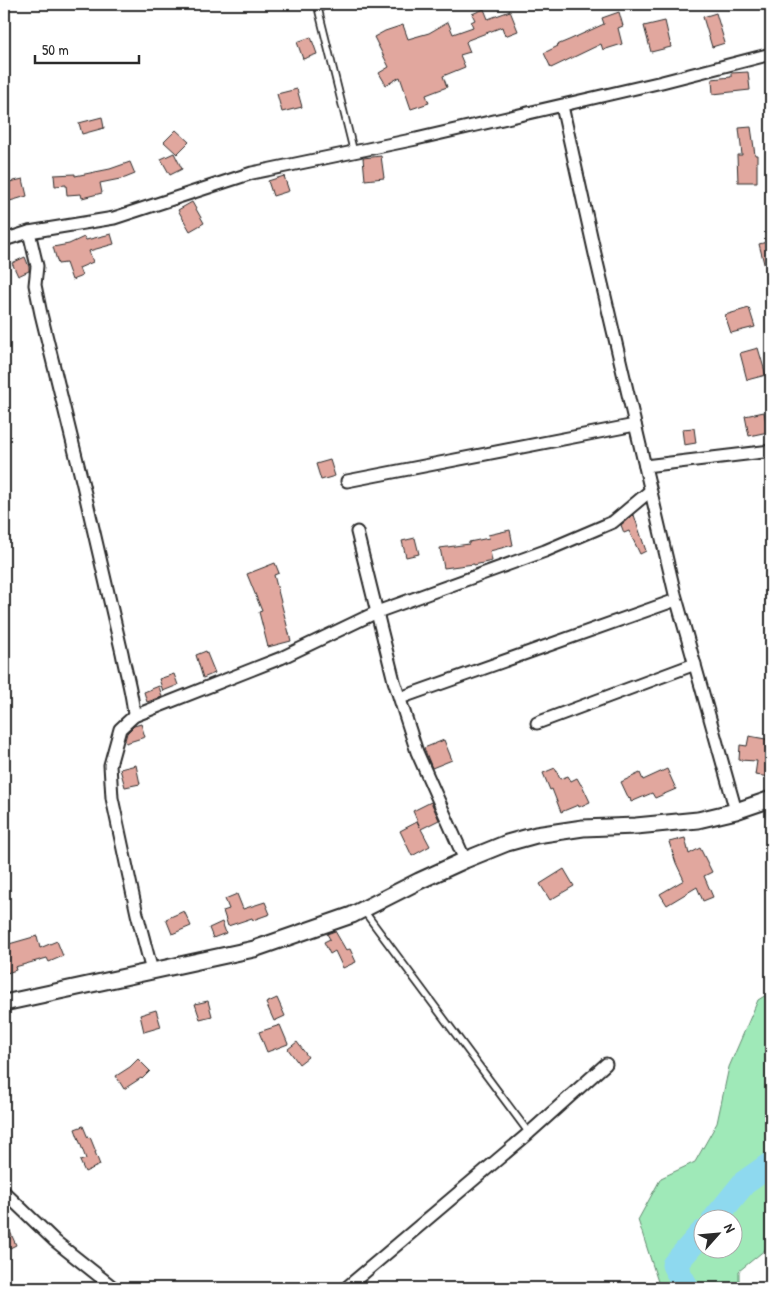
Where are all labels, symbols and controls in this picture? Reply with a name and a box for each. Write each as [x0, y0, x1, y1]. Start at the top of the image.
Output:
scale bar [35, 32, 139, 64]
text: 50 m [42, 39, 69, 60]
north arrow [692, 1210, 742, 1260]
text: N [720, 1220, 740, 1236]

